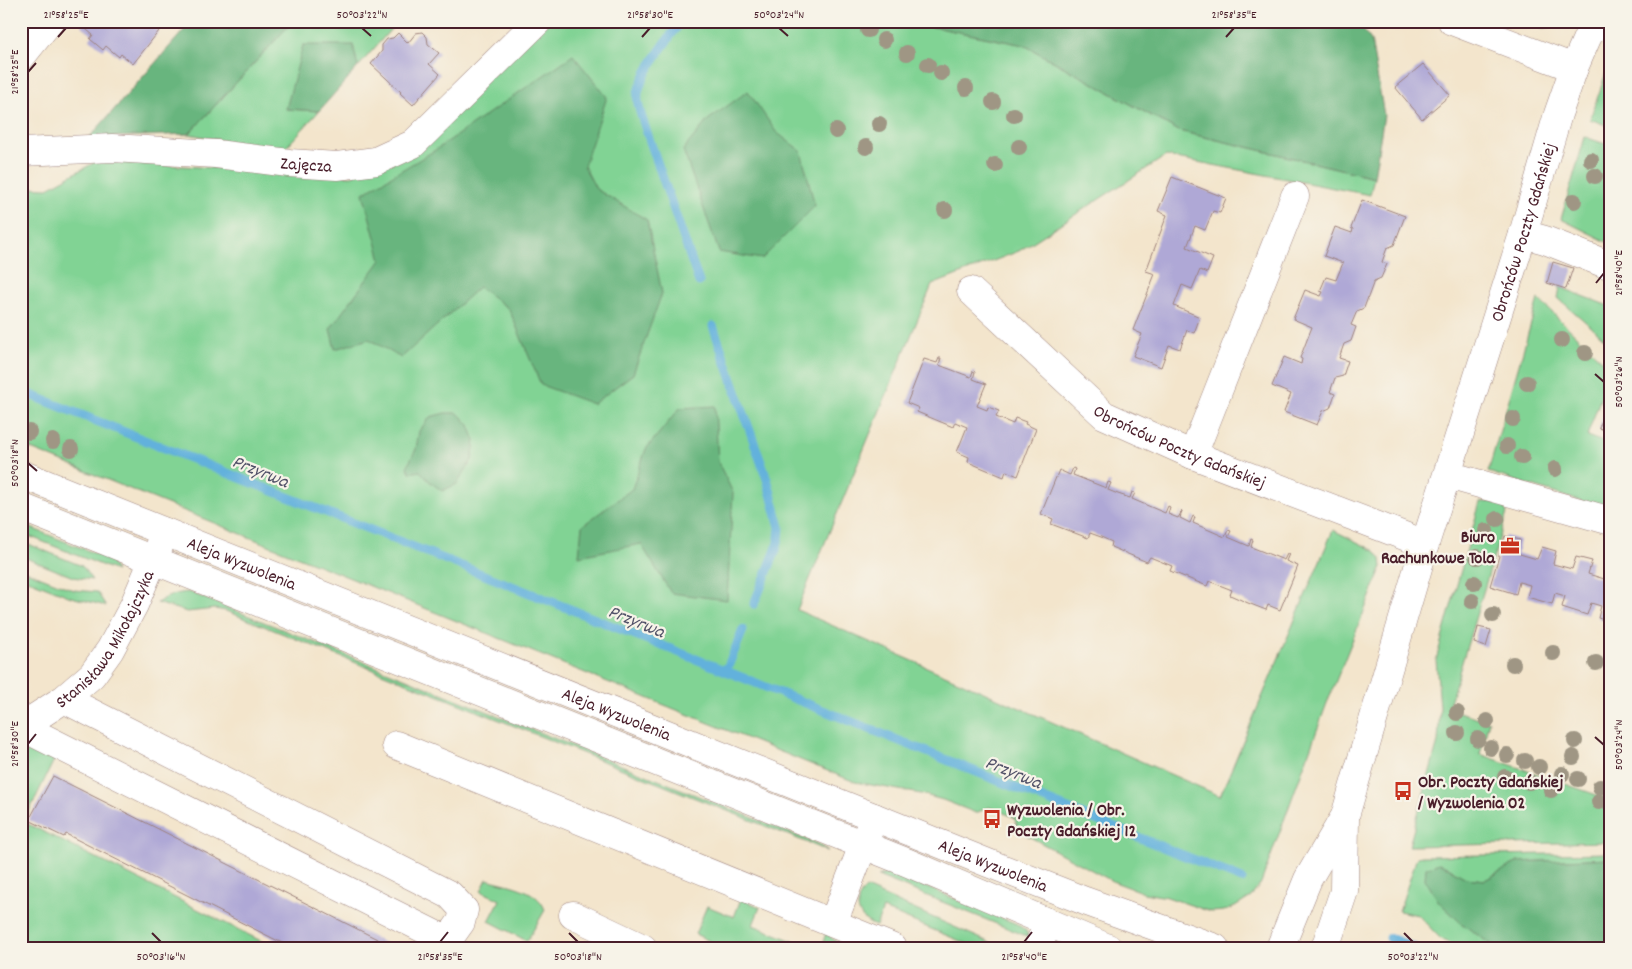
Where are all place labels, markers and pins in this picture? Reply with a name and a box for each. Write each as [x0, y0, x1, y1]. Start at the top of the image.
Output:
place label: Biuro Rachunkowe Tola [1381, 526, 1496, 572]
office icon: Biuro Rachunkowe Tola [1499, 535, 1521, 557]
place label: Obr. Poczty Gdańskiej / Wyzwolenia 02 [1417, 771, 1563, 817]
bus stop icon: Obr. Poczty Gdańskiej / Wyzwolenia 02 [1392, 780, 1414, 802]
place label: Wyzwolenia / Obr. Poczty Gdańskiej 12 [1007, 799, 1136, 845]
bus stop icon: Wyzwolenia / Obr. Poczty Gdańskiej 12 [981, 808, 1003, 830]

